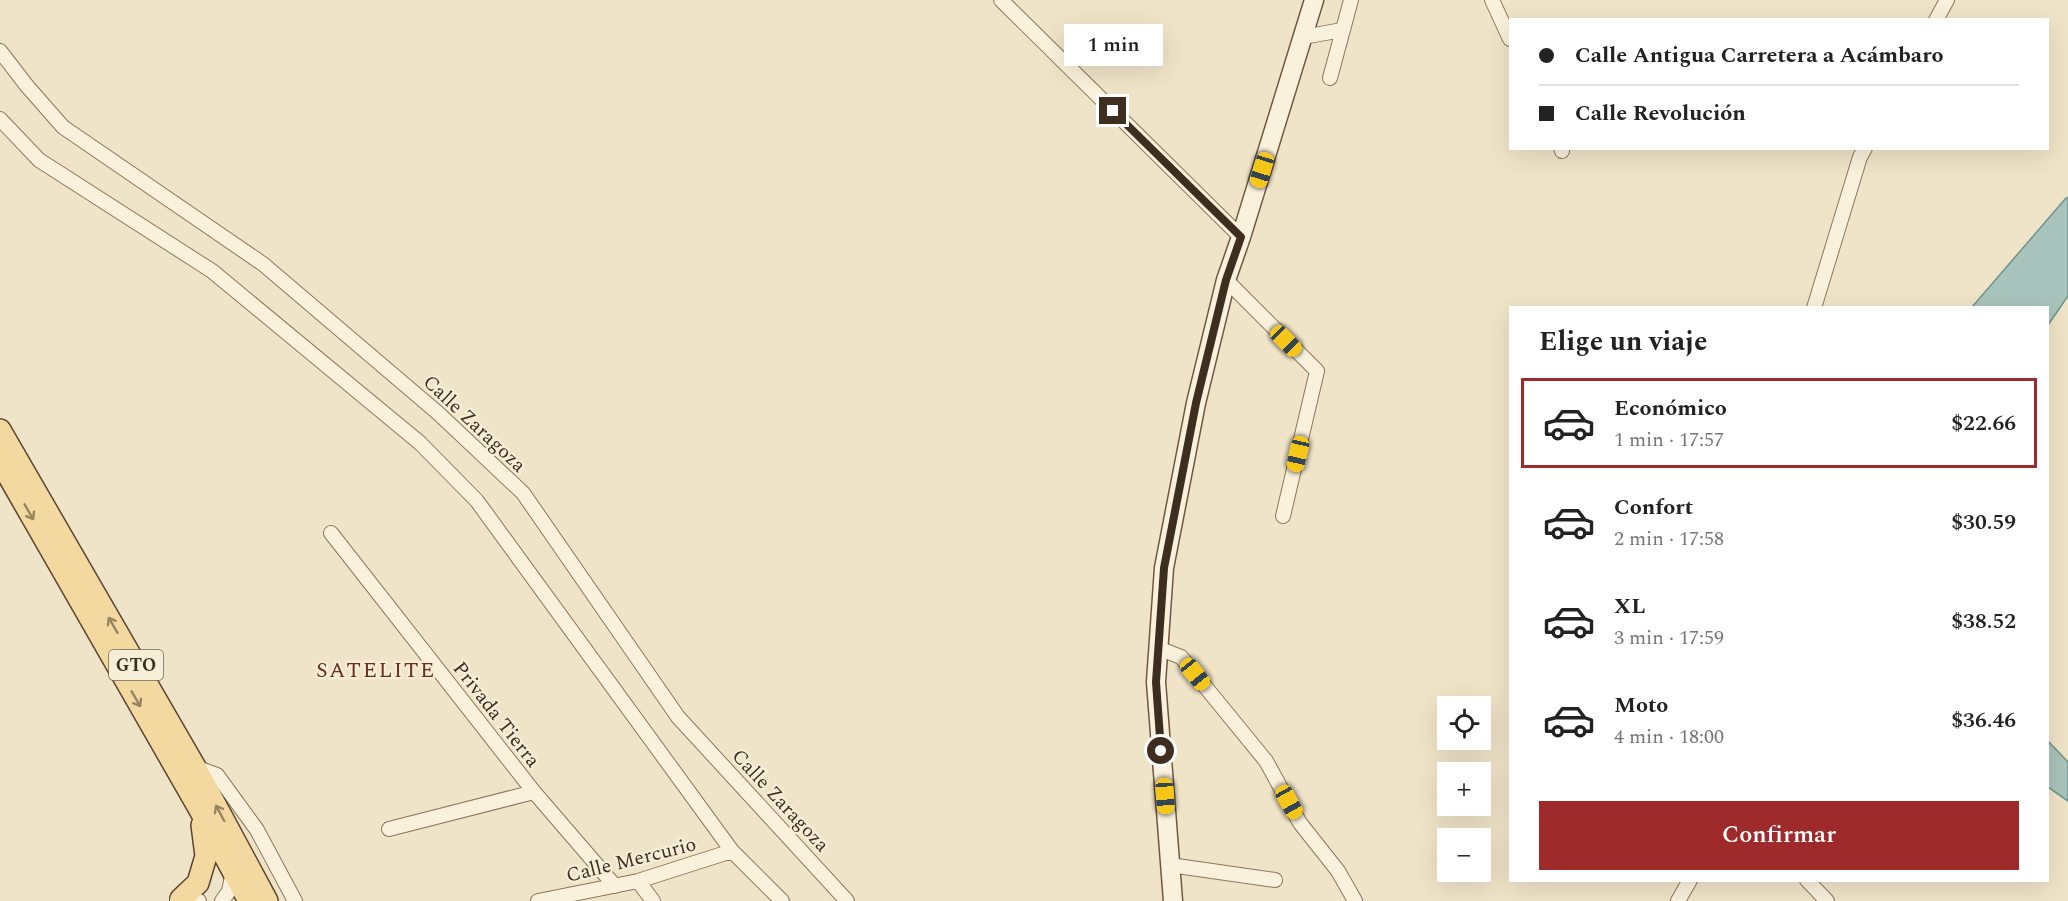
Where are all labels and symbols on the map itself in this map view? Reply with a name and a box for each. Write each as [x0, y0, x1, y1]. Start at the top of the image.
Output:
callout: 1 min [1064, 24, 1162, 66]
route end [1099, 97, 1126, 124]
car [1248, 150, 1276, 190]
car [1267, 322, 1305, 360]
street label: Calle Zaragoza [416, 368, 533, 480]
car [1285, 434, 1311, 474]
one-way arrow [23, 503, 35, 520]
one-way arrow [106, 617, 118, 634]
road number: GTO [109, 650, 163, 680]
district label: SATELITE [316, 654, 436, 687]
car [1177, 654, 1213, 694]
street label: Privada Tierra [445, 655, 547, 774]
one-way arrow [131, 690, 143, 707]
route start [1147, 737, 1174, 764]
street label: Calle Zaragoza [724, 742, 836, 859]
car [1155, 777, 1175, 815]
car [1272, 782, 1306, 822]
one-way arrow [214, 804, 225, 822]
street label: Calle Mercurio [563, 829, 700, 891]

